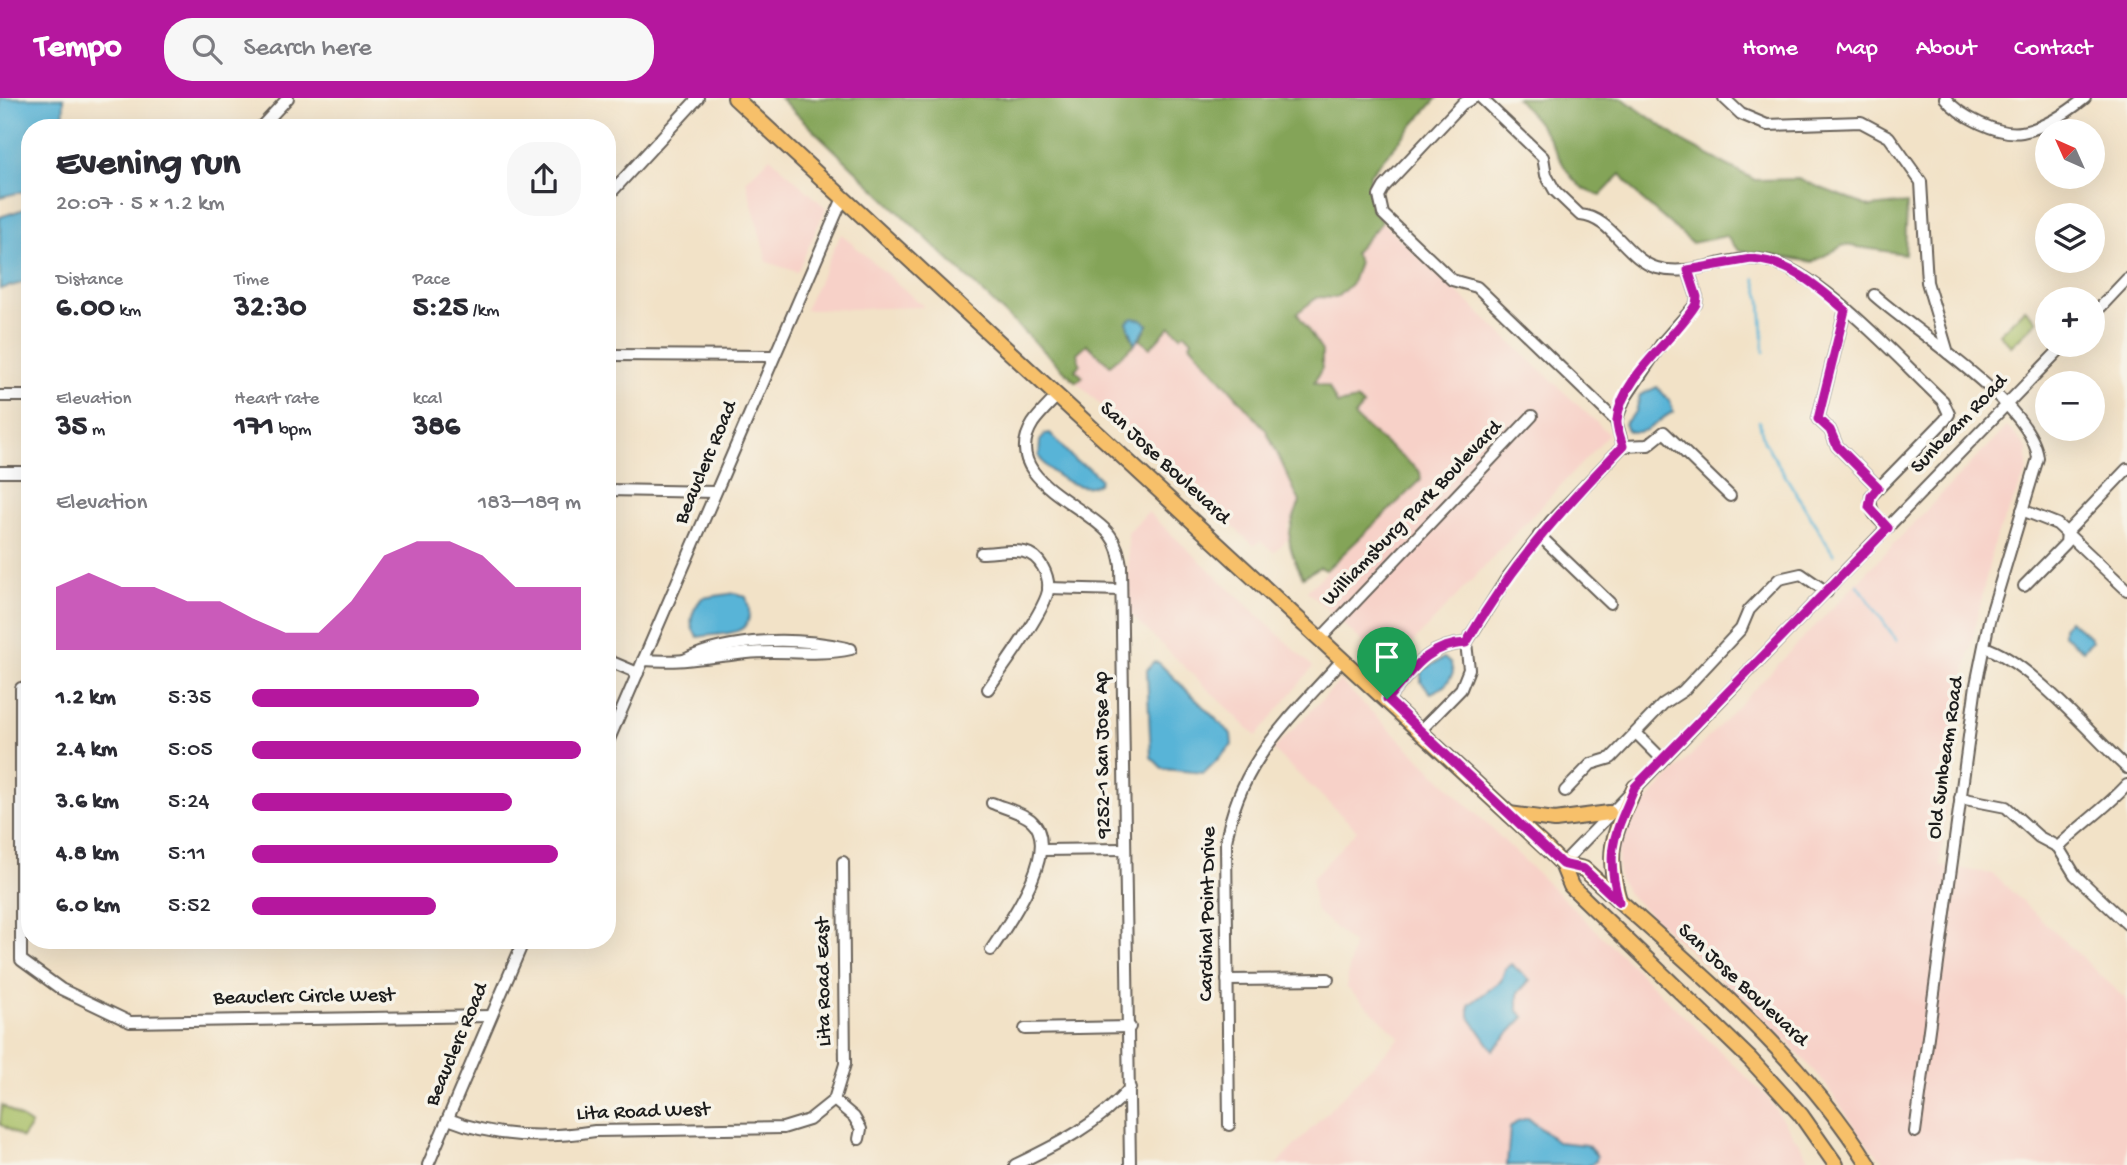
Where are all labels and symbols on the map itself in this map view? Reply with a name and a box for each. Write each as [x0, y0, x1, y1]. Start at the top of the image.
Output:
north arrow [2035, 119, 2105, 189]
street label: Sunbeam Road [1906, 369, 2015, 480]
street label: Beauclerc Road [669, 396, 745, 529]
street label: San Jose Boulevard [1093, 397, 1236, 532]
street label: Williamsburg Park Boulevard [1318, 415, 1509, 612]
pin [1357, 627, 1417, 699]
street label: 9252-1 San Jose Ap [1090, 671, 1118, 840]
street label: Old Sunbeam Road [1923, 674, 1971, 841]
street label: Cardinal Point Drive [1195, 825, 1223, 1002]
street label: Lita Road East [811, 915, 839, 1047]
street label: San Jose Boulevard [1671, 919, 1814, 1054]
street label: Beauclerc Road [420, 978, 496, 1111]
street label: Beauclerc Circle West [212, 984, 397, 1012]
street label: Lita Road West [576, 1098, 712, 1128]

